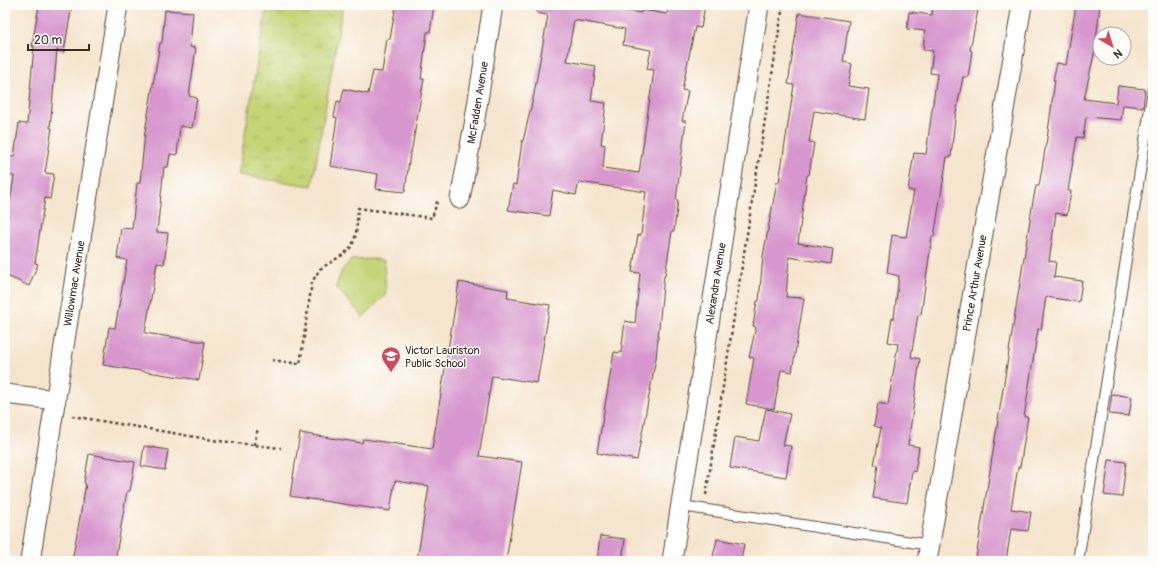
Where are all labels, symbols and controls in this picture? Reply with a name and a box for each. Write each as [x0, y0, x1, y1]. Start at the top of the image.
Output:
scale bar [28, 26, 89, 52]
north arrow [1092, 26, 1132, 66]
text: 20 m [34, 33, 63, 48]
text: N [1110, 46, 1125, 61]
street label: McFadden Avenue [464, 60, 491, 145]
street label: Prince Arthur Avenue [960, 233, 989, 332]
street label: Willowmac Avenue [61, 239, 87, 327]
street label: Alexandra Avenue [703, 241, 728, 325]
place label: Victor Lauriston Public School [405, 344, 480, 370]
school or university icon: Victor Lauriston Public School [380, 345, 402, 373]

